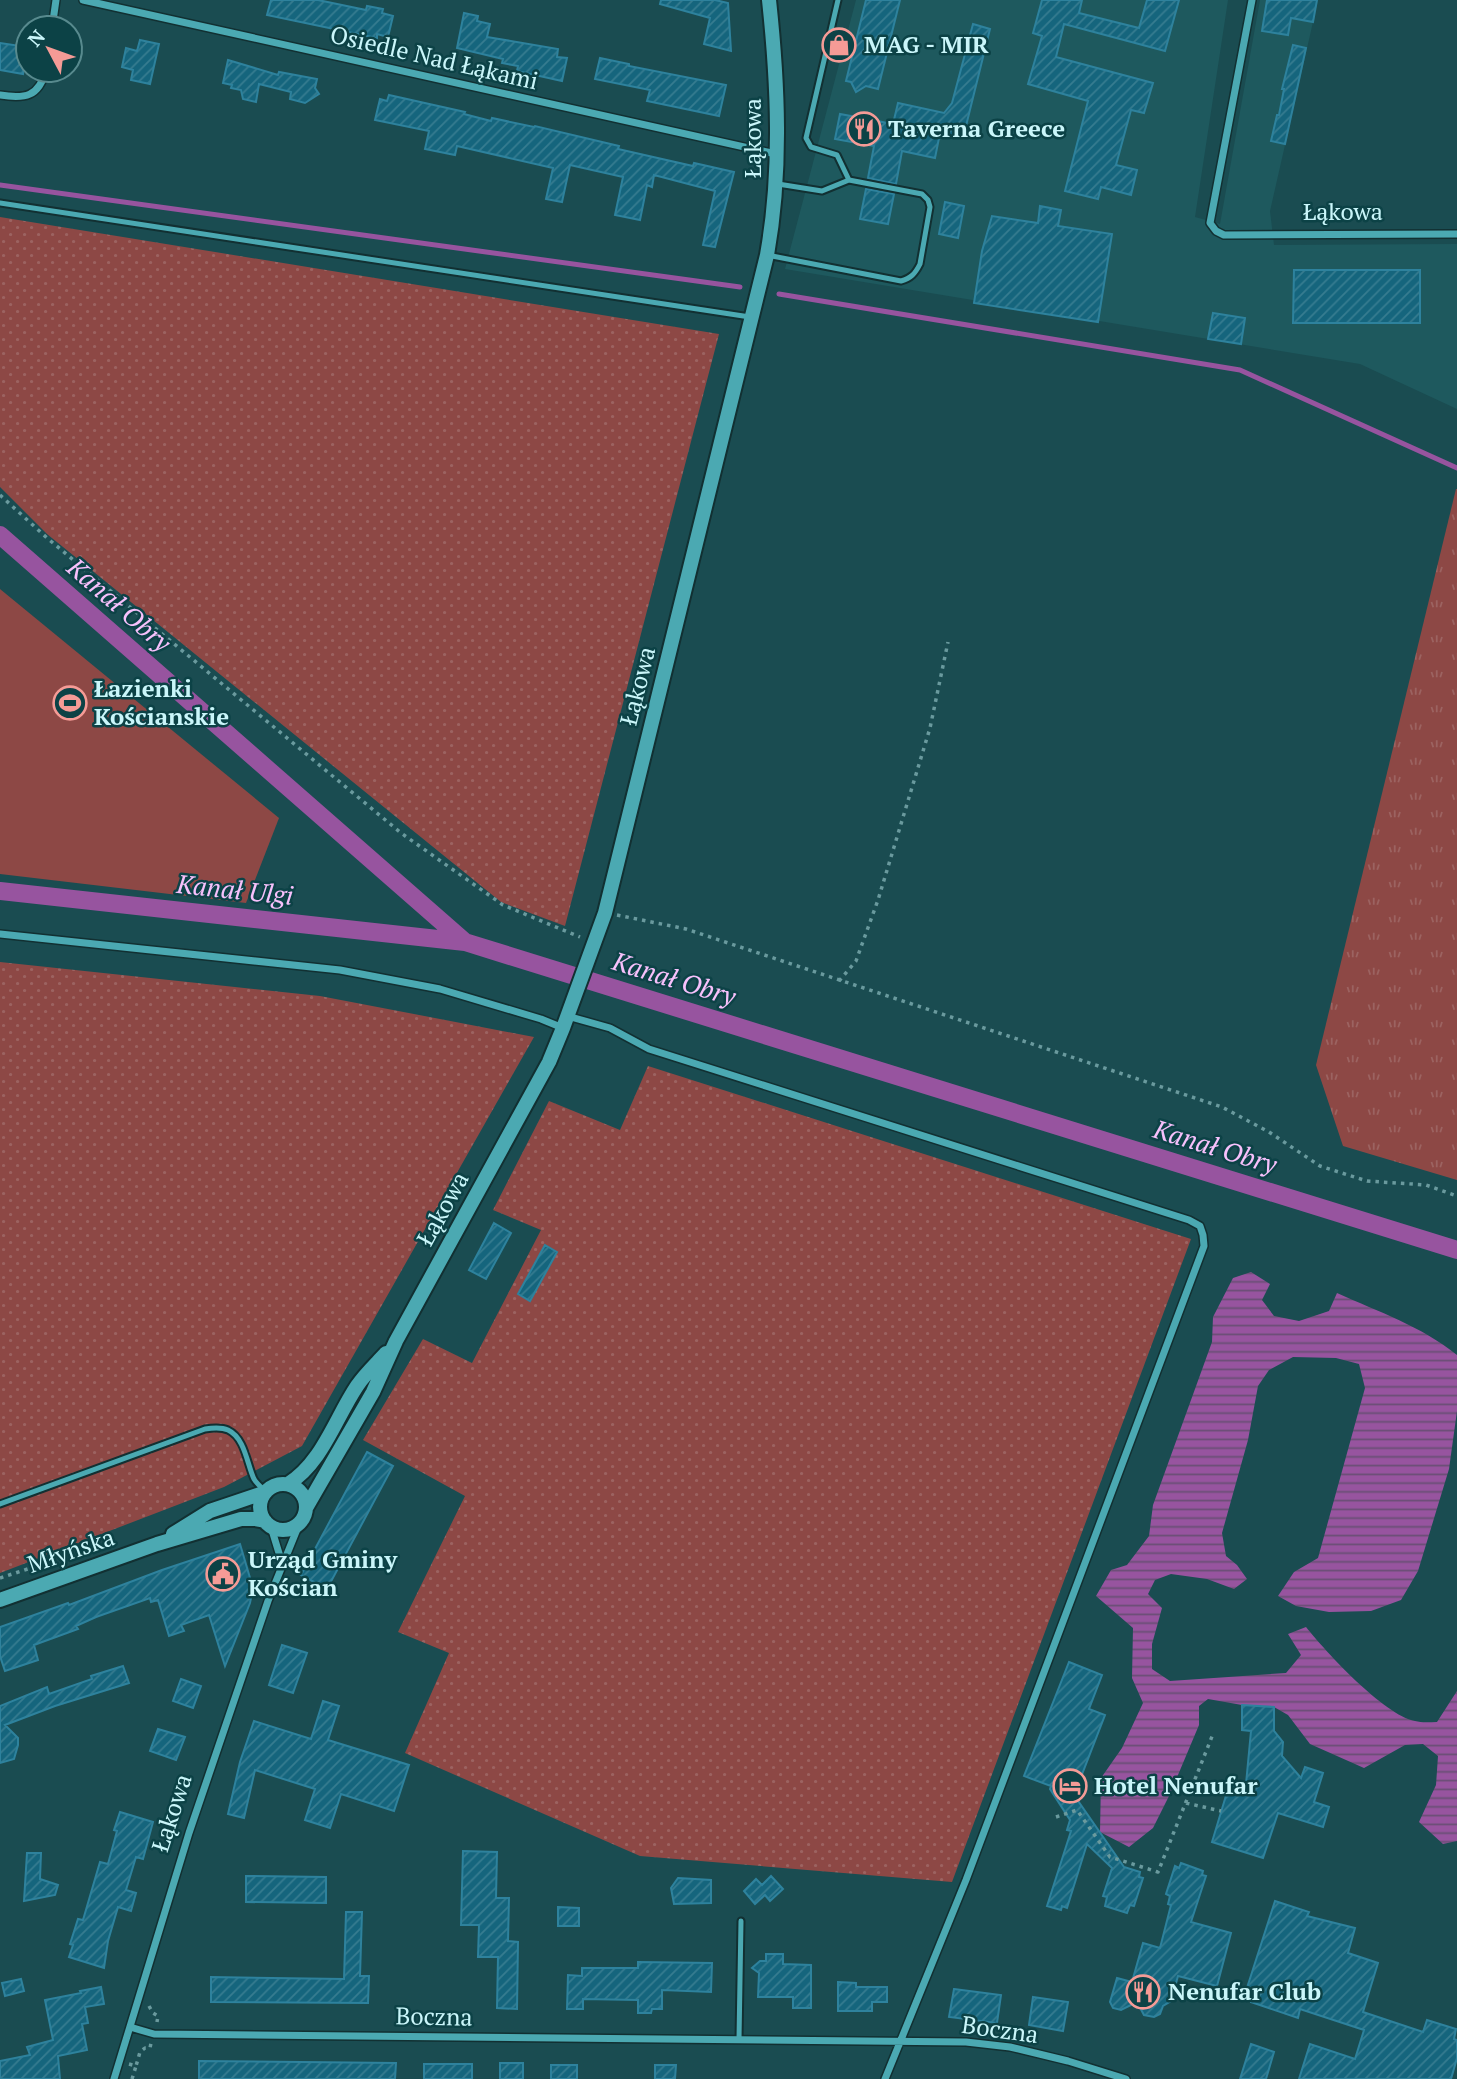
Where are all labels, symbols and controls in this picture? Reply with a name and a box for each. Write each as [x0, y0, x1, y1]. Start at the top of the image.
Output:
north arrow [14, 14, 84, 84]
street label: Osiedle Nad Łąkami [327, 18, 541, 97]
text: N [22, 23, 50, 51]
shop icon: MAG - MIR [820, 26, 858, 64]
place label: MAG - MIR [864, 28, 989, 60]
street label: Łąkowa [736, 98, 768, 178]
restaurant icon: Taverna Greece [845, 110, 883, 148]
place label: Taverna Greece [888, 112, 1065, 144]
street label: Łąkowa [1303, 195, 1383, 227]
water label: Kanał Obry [60, 549, 180, 659]
street label: Łąkowa [612, 643, 662, 728]
place label: Łazienki Kościanskie [94, 672, 229, 732]
sports icon: Łazienki Kościanskie [51, 684, 89, 722]
water label: Kanał Ulgi [174, 866, 295, 912]
water label: Kanał Obry [608, 943, 741, 1013]
water label: Kanał Obry [1149, 1111, 1282, 1181]
street label: Łąkowa [409, 1166, 476, 1251]
street label: Młyńska [23, 1520, 118, 1580]
place label: Urząd Gminy Kościan [248, 1543, 399, 1603]
public building icon: Urząd Gminy Kościan [204, 1555, 242, 1593]
hotel icon: Hotel Nenufar [1051, 1767, 1089, 1805]
place label: Hotel Nenufar [1094, 1769, 1258, 1801]
street label: Łąkowa [143, 1770, 199, 1856]
restaurant icon: Nenufar Club [1124, 1973, 1162, 2011]
place label: Nenufar Club [1168, 1975, 1321, 2007]
street label: Boczna [395, 1999, 473, 2033]
street label: Boczna [960, 2008, 1040, 2050]

